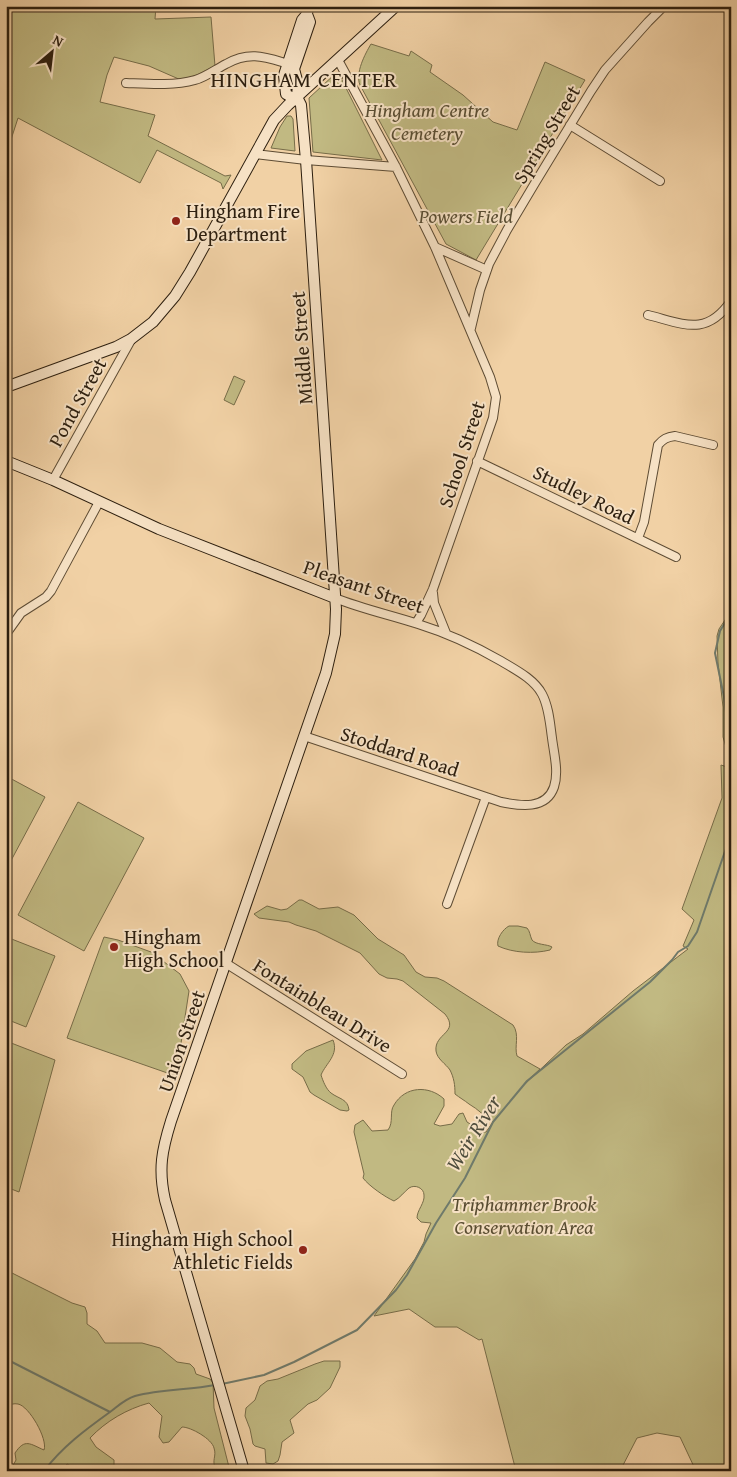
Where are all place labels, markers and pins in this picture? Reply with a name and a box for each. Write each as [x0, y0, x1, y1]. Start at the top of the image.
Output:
place label: Hingham Fire Department [186, 196, 300, 248]
marker: Hingham Fire Department [170, 215, 182, 227]
place label: Hingham High School [124, 922, 224, 974]
marker: Hingham High School [108, 941, 120, 953]
place label: Hingham High School Athletic Fields [111, 1224, 293, 1276]
marker: Hingham High School Athletic Fields [297, 1244, 309, 1256]

